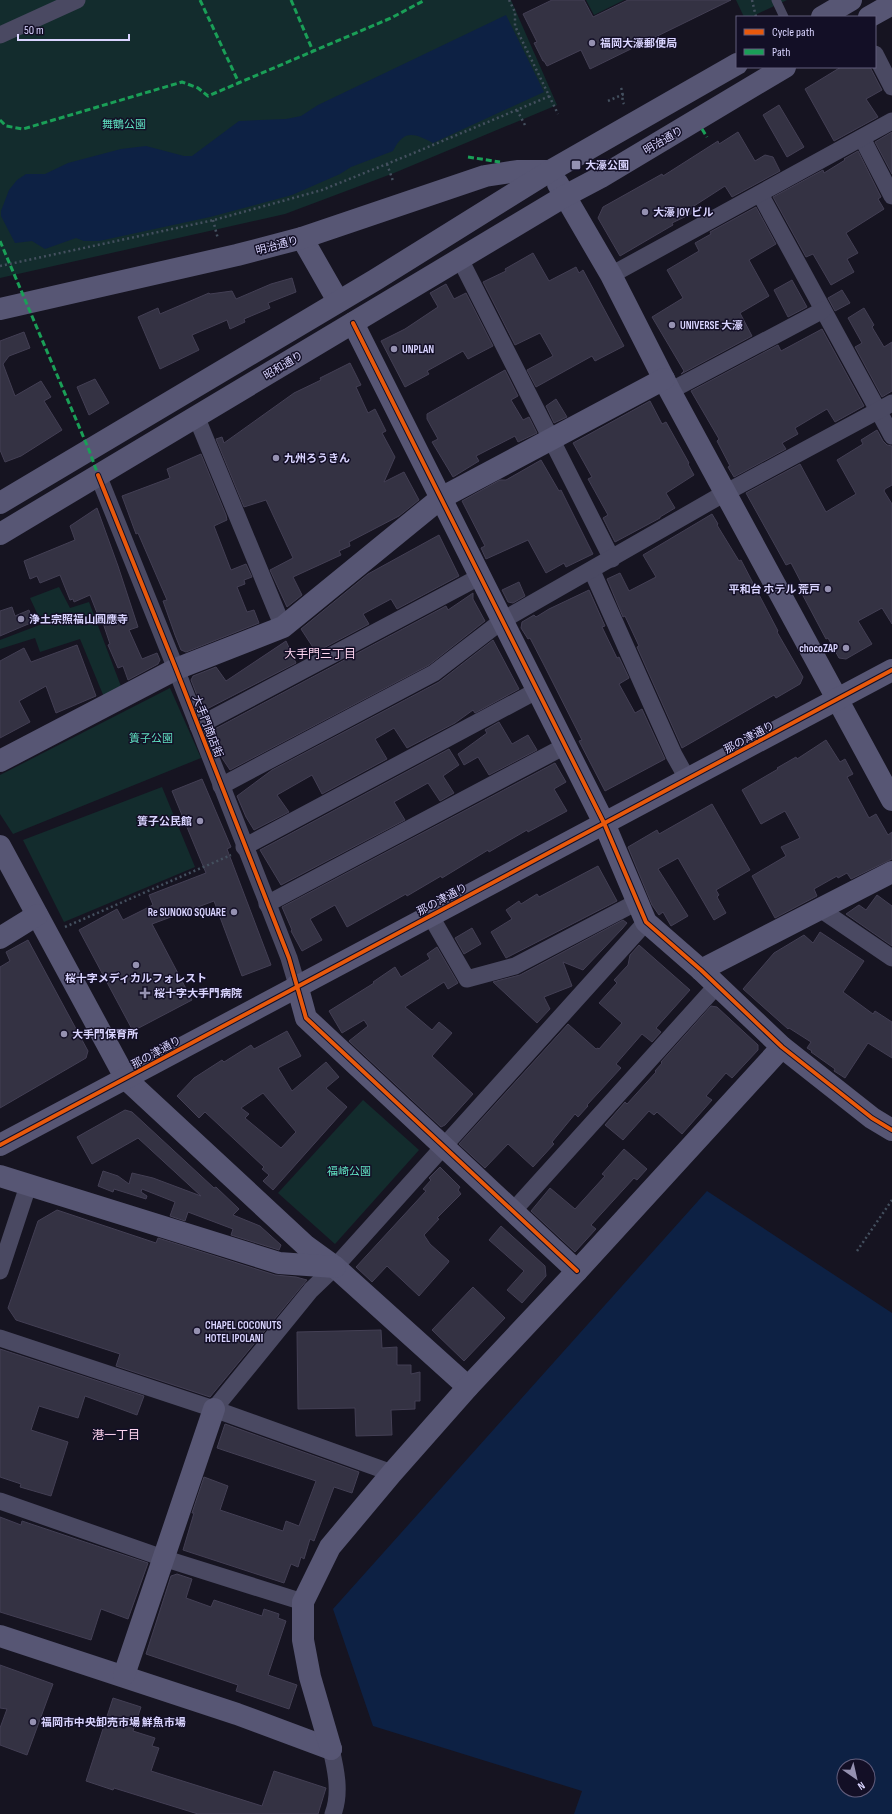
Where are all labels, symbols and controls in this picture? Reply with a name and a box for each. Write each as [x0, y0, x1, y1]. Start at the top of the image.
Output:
scale bar [18, 16, 129, 42]
legend [736, 16, 876, 68]
text: 50 m [24, 23, 44, 38]
text: Cycle path [772, 25, 814, 40]
place label: 福岡大濠郵便局 [600, 37, 677, 50]
marker: 福岡大濠郵便局 [587, 38, 597, 48]
text: Path [772, 45, 790, 60]
park label: 舞鶴公園 [102, 118, 146, 131]
street label: 明治通り [641, 124, 686, 157]
marker: 大濠公園 [570, 159, 582, 171]
place label: 大濠公園 [585, 159, 629, 172]
place label: 大濠 JOY ビル [653, 206, 713, 219]
marker: 大濠 JOY ビル [640, 207, 650, 217]
street label: 明治通り [254, 234, 300, 257]
place label: UNIVERSE 大濠 [680, 319, 743, 332]
marker: UNIVERSE 大濠 [667, 320, 677, 330]
place label: UNPLAN [402, 343, 434, 356]
marker: UNPLAN [389, 344, 399, 354]
street label: 昭和通り [261, 349, 305, 382]
place label: 九州ろうきん [284, 452, 350, 465]
marker: 九州ろうきん [271, 453, 281, 463]
place label: 平和台 ホテル 荒戸 [729, 583, 820, 596]
marker: 平和台 ホテル 荒戸 [823, 584, 833, 594]
place label: 浄土宗照福山圓應寺 [29, 613, 128, 626]
marker: 浄土宗照福山圓應寺 [16, 614, 26, 624]
place label: chocoZAP [799, 642, 838, 655]
marker: chocoZAP [841, 643, 851, 653]
district label: 大手門三丁目 [284, 647, 356, 662]
street label: 大手門商店街 [190, 693, 225, 759]
street label: 那の津通り [722, 719, 777, 756]
park label: 簀子公園 [129, 732, 173, 745]
place label: 簀子公民館 [137, 815, 192, 828]
marker: 簀子公民館 [195, 816, 205, 826]
street label: 那の津通り [415, 881, 470, 918]
place label: Re SUNOKO SQUARE [148, 906, 226, 919]
marker: Re SUNOKO SQUARE [229, 907, 239, 917]
marker: 桜十字メディカルフォレスト [131, 960, 141, 970]
place label: 桜十字メディカルフォレスト [65, 972, 207, 985]
marker: 桜十字大手門病院 [139, 987, 151, 999]
place label: 桜十字大手門病院 [154, 987, 242, 1000]
place label: 大手門保育所 [72, 1028, 138, 1041]
marker: 大手門保育所 [59, 1029, 69, 1039]
street label: 那の津通り [129, 1033, 183, 1071]
park label: 福崎公園 [327, 1165, 371, 1178]
place label: CHAPEL COCONUTS HOTEL IPOLANI [205, 1319, 281, 1345]
marker: CHAPEL COCONUTS HOTEL IPOLANI [192, 1326, 202, 1336]
district label: 港一丁目 [92, 1428, 140, 1443]
place label: 福岡市中央卸売市場 鮮魚市場 [41, 1716, 186, 1729]
marker: 福岡市中央卸売市場 鮮魚市場 [28, 1717, 38, 1727]
north arrow [836, 1758, 876, 1798]
text: N [855, 1779, 867, 1793]

